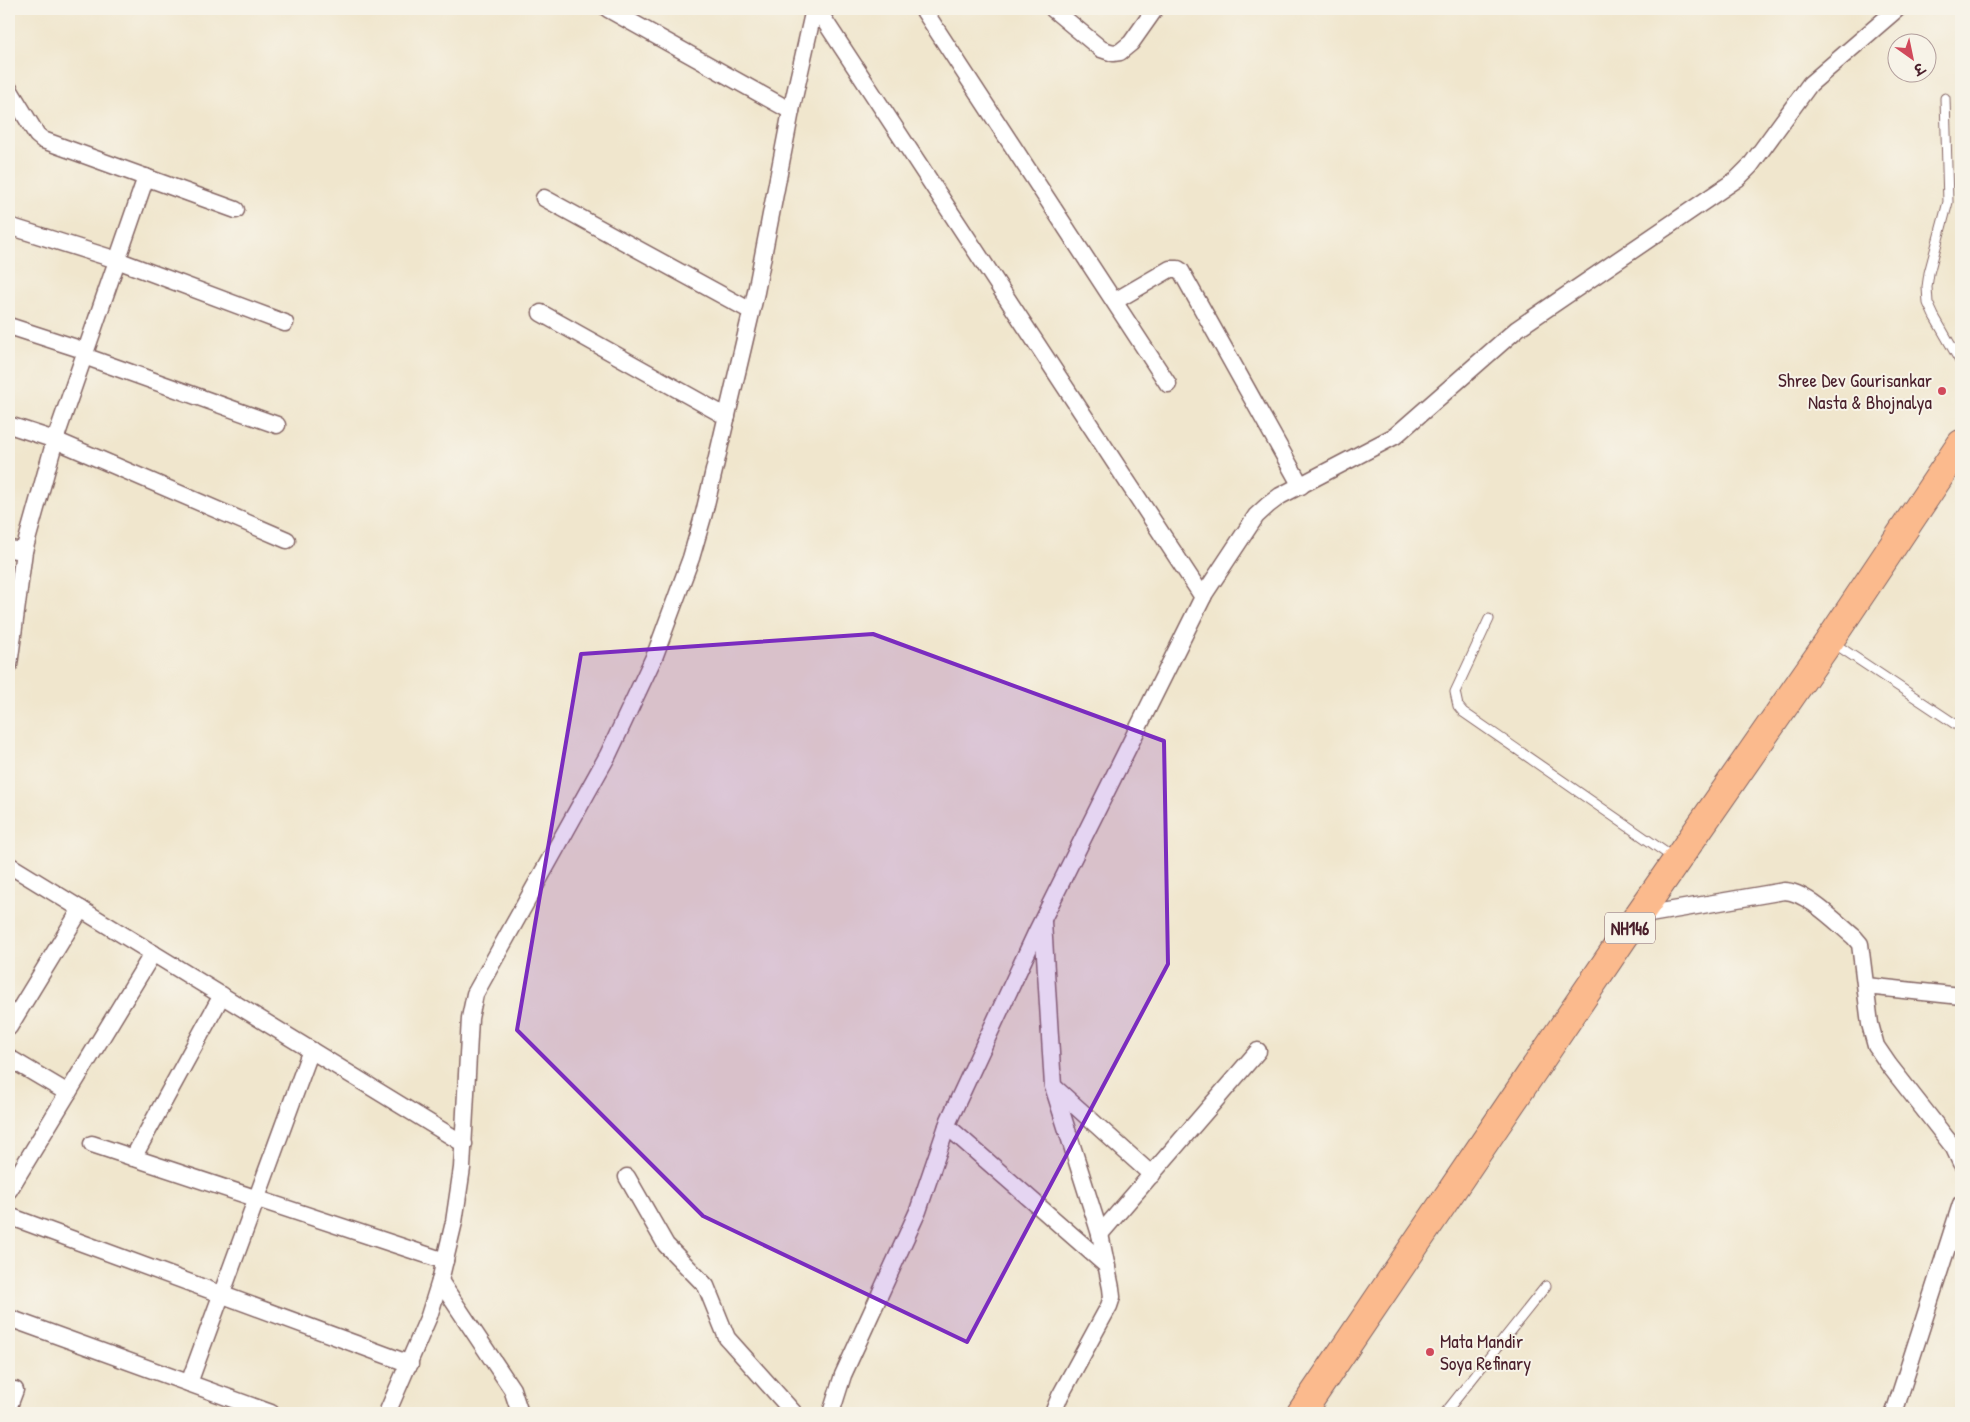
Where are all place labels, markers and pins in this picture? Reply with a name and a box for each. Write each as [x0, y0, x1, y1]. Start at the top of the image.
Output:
place label: Shree Dev Gourisankar Nasta & Bhojnalya [1778, 367, 1933, 415]
marker: Shree Dev Gourisankar Nasta & Bhojnalya [1936, 385, 1948, 397]
place label: Mata Mandir Soya Refinary [1440, 1328, 1531, 1376]
marker: Mata Mandir Soya Refinary [1424, 1346, 1436, 1358]

